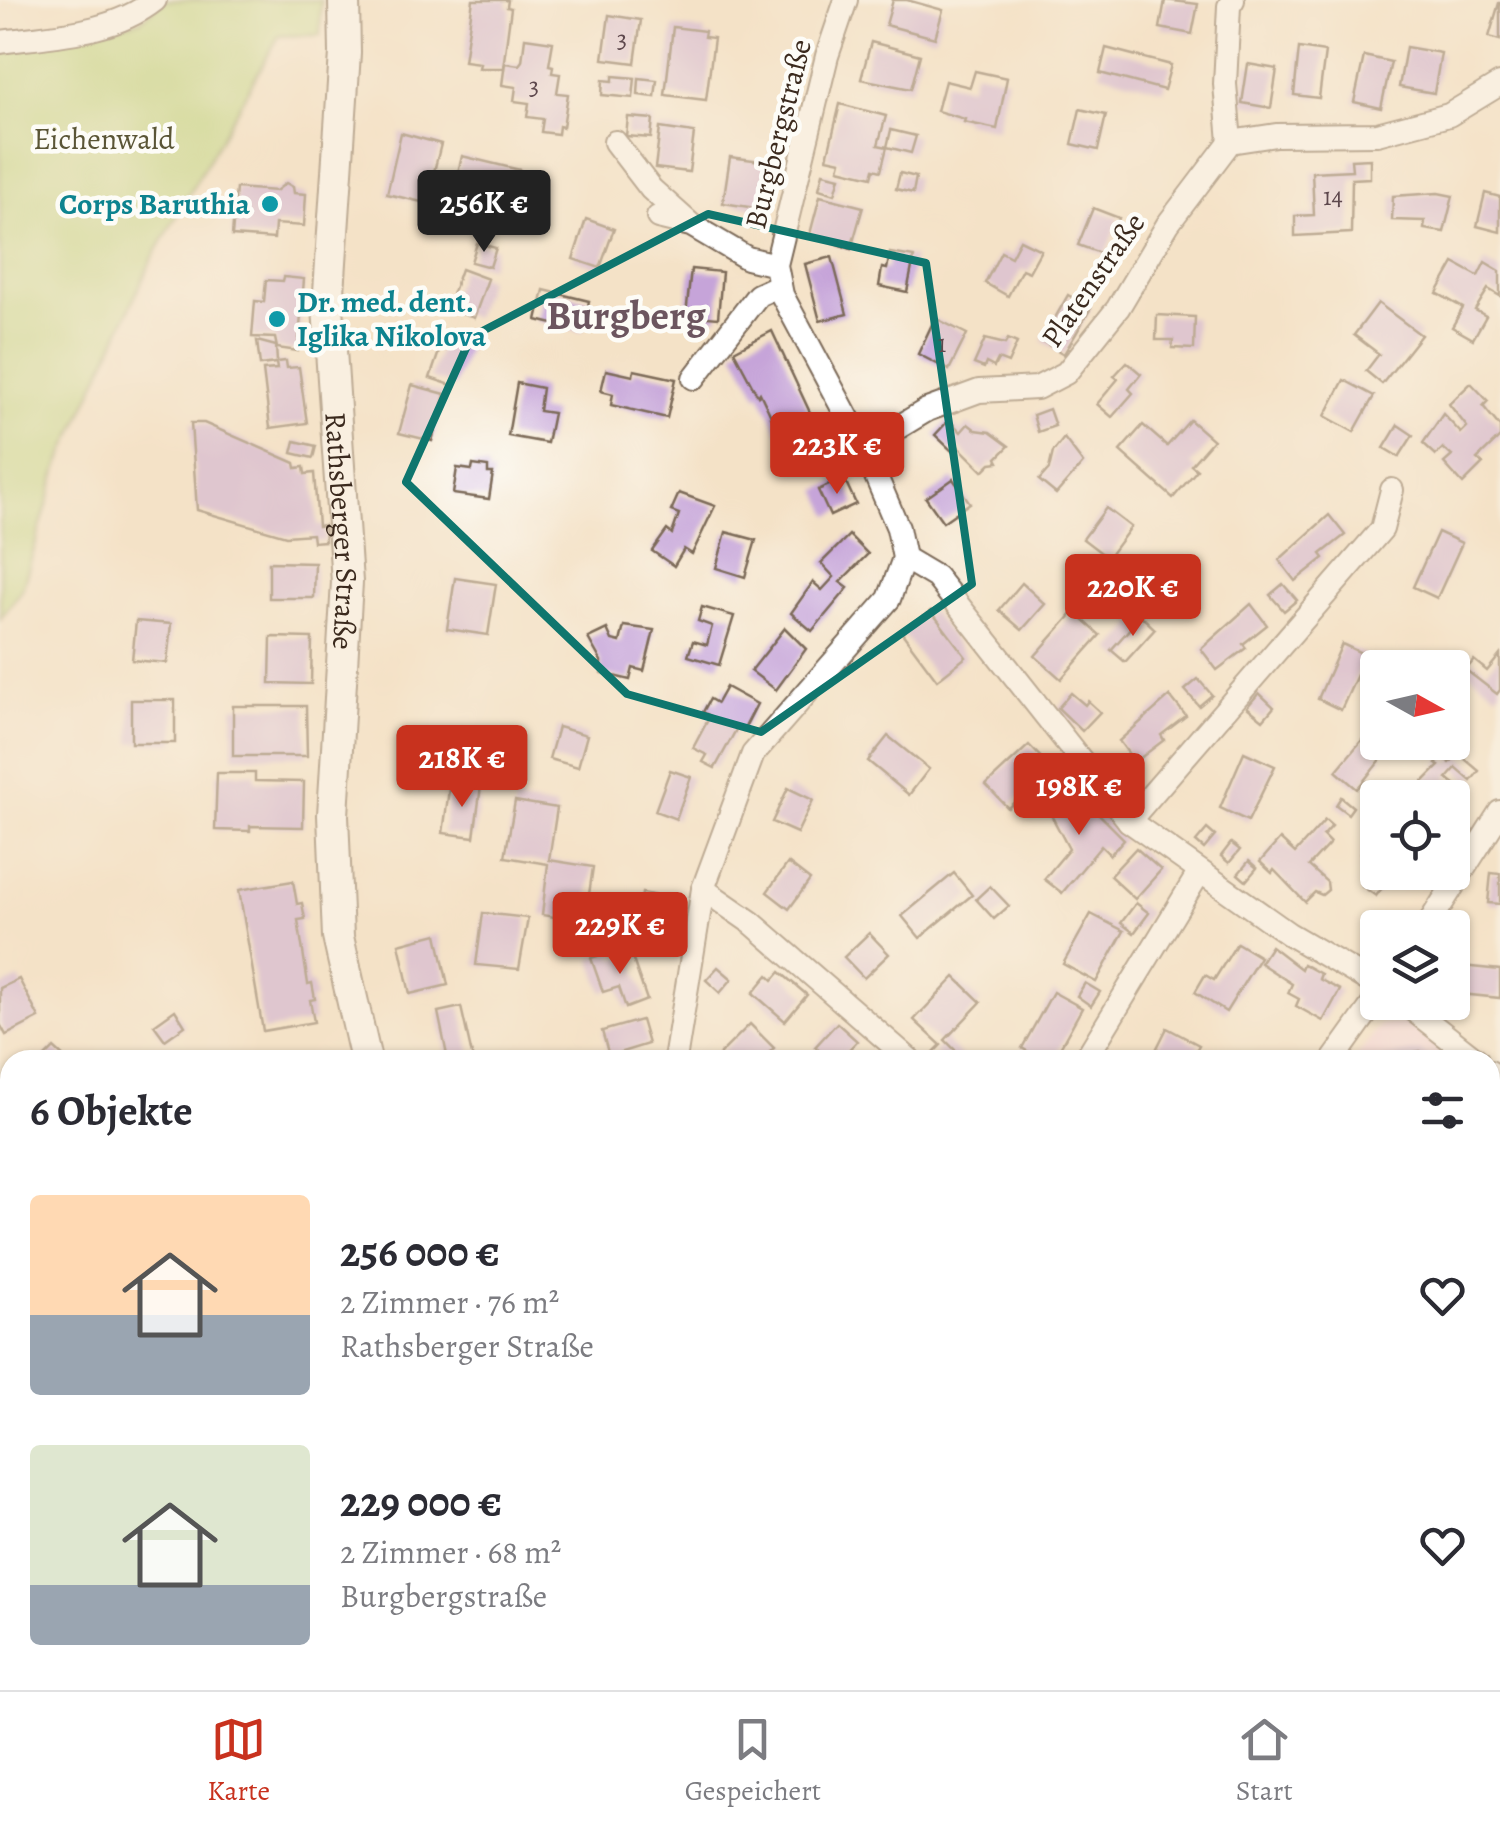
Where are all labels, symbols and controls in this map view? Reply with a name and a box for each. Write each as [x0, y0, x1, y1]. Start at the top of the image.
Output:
house number: 3 [617, 22, 627, 56]
street label: Burgbergstraße [735, 35, 821, 233]
house number: 3 [529, 69, 539, 103]
park label: Eichenwald [33, 119, 176, 159]
pin: 256K € [403, 170, 565, 255]
text: 256K € [439, 180, 529, 224]
house number: 14 [1323, 180, 1343, 214]
place label: Corps Baruthia [59, 184, 251, 224]
marker: Corps Baruthia [259, 193, 281, 215]
street label: Platenstraße [1032, 205, 1154, 355]
place label: Dr. med. dent. Iglika Nikolova [297, 282, 487, 356]
district label: Burgberg [546, 288, 706, 343]
marker: Dr. med. dent. Iglika Nikolova [266, 308, 288, 330]
house number: 1 [938, 327, 946, 361]
street label: Rathsberger Straße [315, 411, 367, 651]
pin: 223K € [756, 412, 918, 497]
text: 223K € [792, 422, 882, 466]
pin: 220K € [1052, 554, 1214, 639]
text: 220K € [1087, 564, 1179, 608]
north arrow [1360, 650, 1470, 760]
map controls [1360, 650, 1470, 1020]
pin: 218K € [381, 725, 543, 810]
text: 218K € [418, 735, 506, 779]
pin: 198K € [998, 753, 1160, 838]
text: 198K € [1036, 763, 1122, 807]
button: locate [1360, 780, 1470, 890]
pin: 229K € [539, 892, 701, 977]
text: 229K € [575, 902, 665, 946]
button: layers [1360, 910, 1470, 1020]
text: 6 Objekte [30, 1082, 193, 1139]
icon: filters [1415, 1083, 1470, 1138]
text: 256 000 € [340, 1223, 500, 1280]
icon: home [110, 1235, 230, 1355]
icon: heart [1415, 1268, 1470, 1323]
text: 2 Zimmer · 76 m² [340, 1280, 559, 1324]
text: Rathsberger Straße [340, 1324, 594, 1368]
text: 229 000 € [340, 1473, 502, 1530]
icon: home [110, 1485, 230, 1605]
icon: heart [1415, 1518, 1470, 1573]
text: 2 Zimmer · 68 m² [340, 1530, 561, 1574]
text: Burgbergstraße [340, 1574, 547, 1618]
tab: Karte [207, 1712, 270, 1810]
tab: Gespeichert [685, 1712, 821, 1810]
tab: Start [1236, 1712, 1293, 1810]

